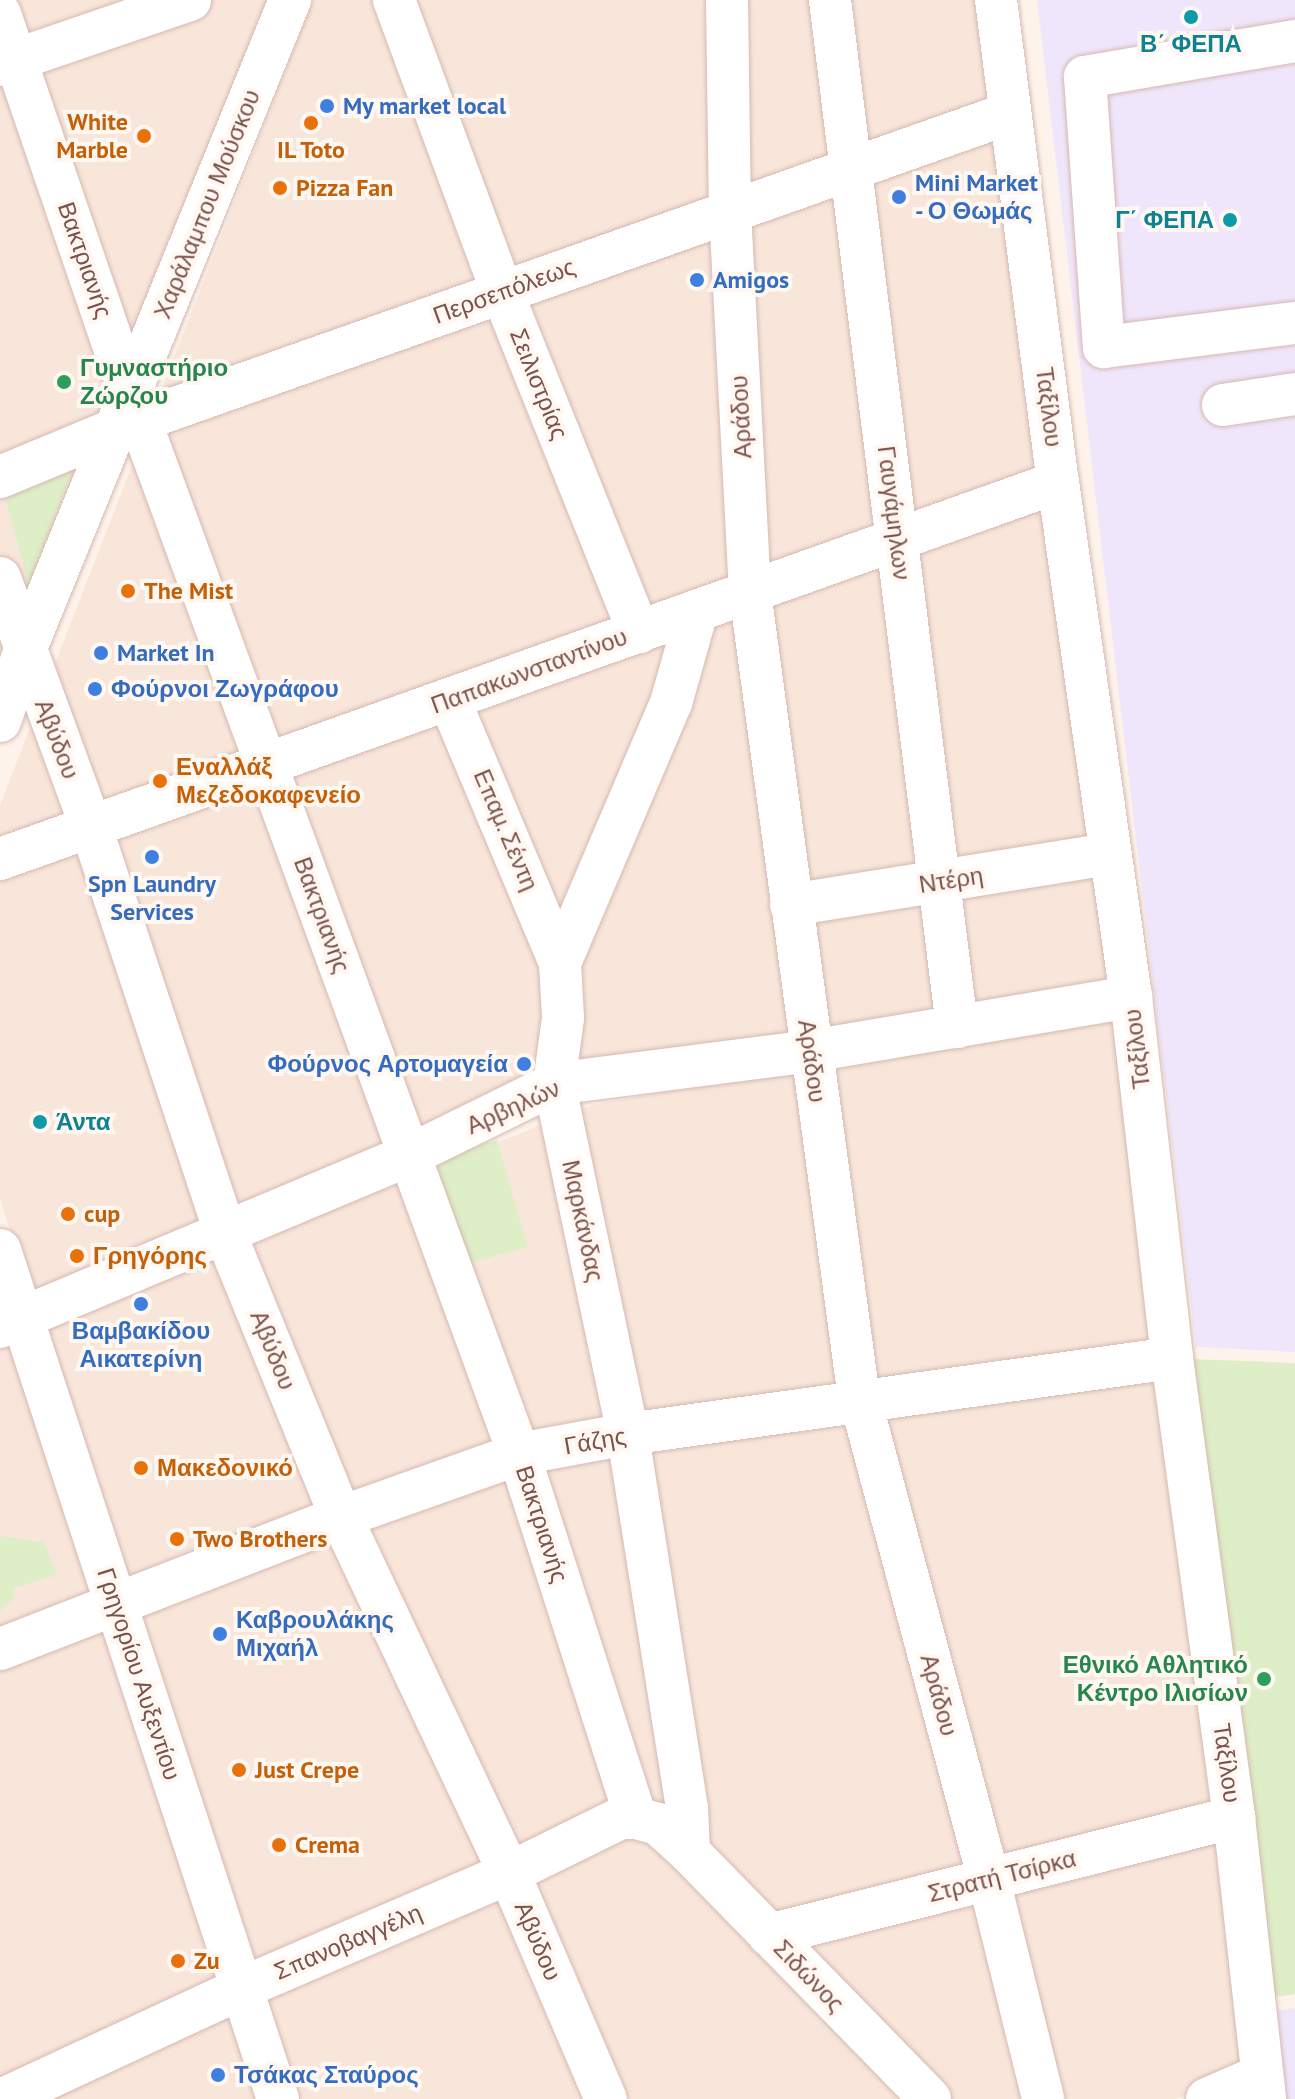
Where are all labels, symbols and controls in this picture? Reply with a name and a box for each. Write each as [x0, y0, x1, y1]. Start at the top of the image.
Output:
marker: Β΄ ΦΕΠΑ [1182, 8, 1200, 26]
place label: Β΄ ΦΕΠΑ [1140, 30, 1242, 58]
street label: Χαράλαμπου Μούσκου [148, 85, 266, 323]
place label: My market local [343, 92, 507, 120]
marker: My market local [318, 97, 336, 115]
place label: White Marble [56, 108, 128, 164]
marker: IL Toto [302, 114, 320, 132]
marker: White Marble [135, 127, 153, 145]
place label: IL Toto [276, 136, 346, 164]
place label: Mini Market - Ο Θωμάς [915, 169, 1038, 225]
place label: Pizza Fan [296, 174, 393, 202]
marker: Pizza Fan [271, 179, 289, 197]
marker: Mini Market - Ο Θωμάς [890, 188, 908, 206]
street label: Βακτριανής [52, 198, 118, 322]
place label: Γ΄ ΦΕΠΑ [1115, 206, 1214, 234]
marker: Γ΄ ΦΕΠΑ [1221, 211, 1239, 229]
street label: Περσεπόλεως [429, 252, 579, 330]
place label: Amigos [713, 266, 789, 294]
marker: Amigos [688, 271, 706, 289]
street label: Σειλιστρίας [504, 324, 574, 444]
place label: Γυμναστήριο Ζώρζου [80, 354, 228, 410]
street label: Ταξίλου [1030, 366, 1068, 448]
marker: Γυμναστήριο Ζώρζου [55, 373, 73, 391]
street label: Αράδου [724, 375, 758, 459]
street label: Γαυγάμηλων [871, 444, 917, 582]
place label: The Mist [144, 577, 233, 605]
marker: The Mist [119, 582, 137, 600]
street label: Παπακωνσταντίνου [427, 622, 631, 720]
place label: Market In [117, 639, 215, 667]
marker: Market In [92, 644, 110, 662]
place label: Φούρνοι Ζωγράφου [111, 675, 339, 703]
marker: Φούρνοι Ζωγράφου [86, 680, 104, 698]
street label: Αβύδου [29, 695, 85, 783]
place label: Εναλλάξ Μεζεδοκαφενείο [176, 753, 361, 809]
street label: Επαμ. Σέντη [467, 764, 545, 896]
marker: Εναλλάξ Μεζεδοκαφενείο [151, 772, 169, 790]
marker: Spn Laundry Services [143, 848, 161, 866]
street label: Βακτριανής [288, 853, 356, 977]
street label: Ντέρη [917, 861, 985, 899]
place label: Spn Laundry Services [88, 870, 216, 926]
street label: Ταξίλου [1118, 1008, 1156, 1090]
street label: Αράδου [792, 1018, 832, 1104]
place label: Φούρνος Αρτομαγεία [267, 1050, 508, 1078]
marker: Φούρνος Αρτομαγεία [515, 1055, 533, 1073]
street label: Αρβηλών [462, 1074, 564, 1140]
place label: Άντα [56, 1108, 111, 1136]
marker: Άντα [31, 1113, 49, 1131]
street label: Μαρκάνδας [556, 1157, 610, 1285]
place label: cup [84, 1200, 120, 1228]
marker: cup [59, 1205, 77, 1223]
place label: Γρηγόρης [93, 1242, 207, 1270]
marker: Γρηγόρης [68, 1247, 86, 1265]
marker: Βαμβακίδου Αικατερίνη [132, 1295, 150, 1313]
street label: Αβύδου [244, 1306, 302, 1394]
place label: Βαμβακίδου Αικατερίνη [72, 1317, 210, 1373]
street label: Γάζης [562, 1421, 628, 1461]
place label: Μακεδονικό [157, 1454, 293, 1482]
marker: Μακεδονικό [132, 1459, 150, 1477]
street label: Βακτριανής [510, 1462, 574, 1586]
place label: Two Brothers [193, 1525, 327, 1553]
marker: Two Brothers [168, 1530, 186, 1548]
street label: Γρηγορίου Αυξεντίου [91, 1564, 187, 1784]
place label: Καβρουλάκης Μιχαήλ [236, 1606, 394, 1662]
marker: Καβρουλάκης Μιχαήλ [211, 1625, 229, 1643]
street label: Αράδου [914, 1651, 964, 1739]
place label: Εθνικό Αθλητικό Κέντρο Ιλισίων [1063, 1651, 1248, 1707]
marker: Εθνικό Αθλητικό Κέντρο Ιλισίων [1255, 1670, 1273, 1688]
street label: Ταξίλου [1207, 1721, 1247, 1805]
place label: Just Crepe [255, 1756, 359, 1784]
marker: Just Crepe [230, 1761, 248, 1779]
place label: Crema [295, 1831, 360, 1859]
marker: Crema [270, 1836, 288, 1854]
street label: Στρατή Τσίρκα [925, 1844, 1079, 1908]
street label: Αβύδου [509, 1897, 567, 1985]
street label: Σπανοβαγγέλη [270, 1898, 426, 1986]
street label: Σιδώνος [768, 1934, 850, 2018]
place label: Zu [194, 1947, 220, 1975]
marker: Zu [169, 1952, 187, 1970]
place label: Τσάκας Σταύρος [234, 2061, 419, 2089]
marker: Τσάκας Σταύρος [209, 2066, 227, 2084]

